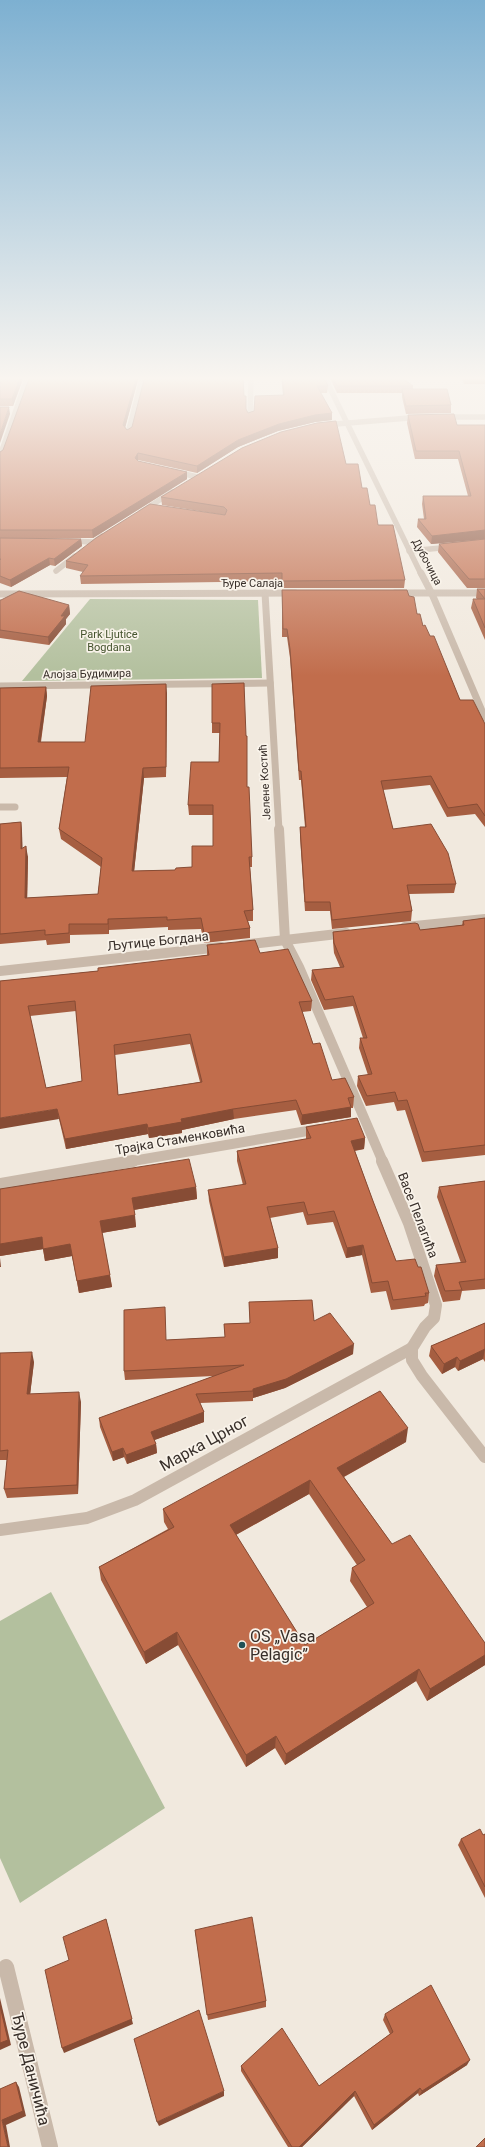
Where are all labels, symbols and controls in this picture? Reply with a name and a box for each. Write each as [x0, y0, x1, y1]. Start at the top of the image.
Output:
street label: Дубочица [409, 537, 445, 587]
street label: Ђуре Салаја [221, 577, 283, 590]
park label: Park Ljutice Bogdana [80, 628, 138, 654]
street label: Алојза Будимира [43, 667, 131, 681]
street label: Јелене Костић [257, 744, 273, 820]
street label: Љутице Богдана [107, 928, 209, 954]
street label: Трајка Стаменковића [114, 1120, 246, 1158]
street label: Васе Пелагића [395, 1170, 441, 1260]
street label: Марка Црног [156, 1411, 252, 1475]
place label: OS „Vasa Pelagic” [250, 1627, 315, 1664]
marker: OS „Vasa Pelagic” [237, 1640, 247, 1650]
street label: Ђуре Даничића [8, 2011, 54, 2127]

